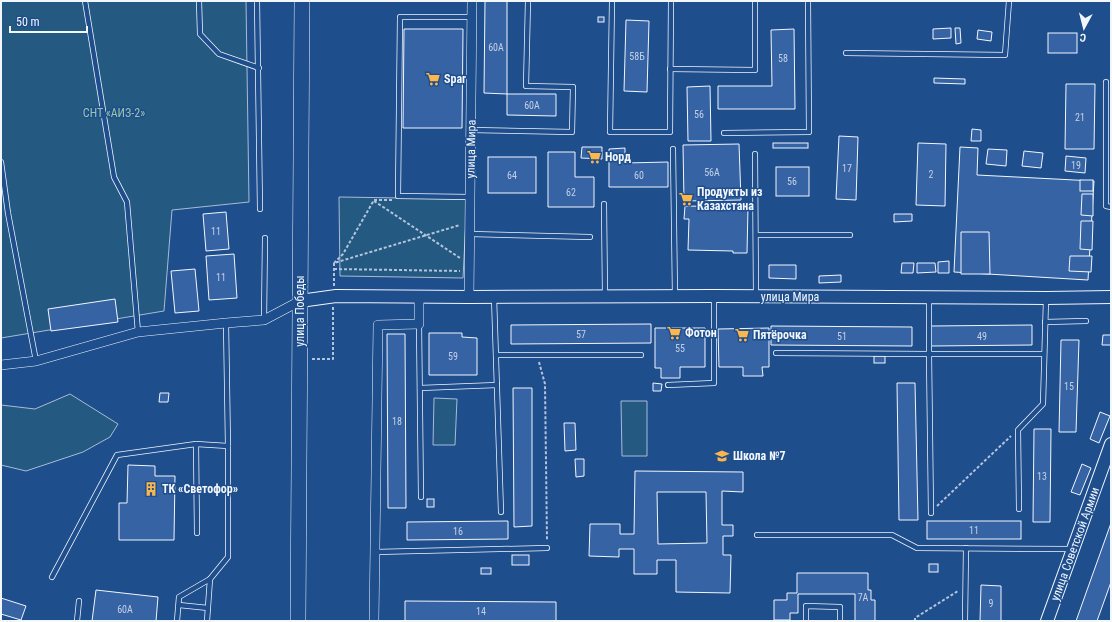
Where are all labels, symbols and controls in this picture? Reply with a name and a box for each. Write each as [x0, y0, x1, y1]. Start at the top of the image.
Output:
scale bar [10, 8, 87, 34]
north arrow [1064, 8, 1104, 48]
text: 50 m [16, 15, 40, 29]
text: С [1079, 31, 1087, 44]
house number: 60А [488, 42, 504, 53]
house number: 58Б [629, 51, 645, 62]
house number: 58 [778, 53, 788, 64]
supermarket icon: Spar [425, 71, 441, 87]
place label: Spar [444, 72, 466, 86]
house number: 60А [524, 100, 540, 111]
park label: СНТ «АИЗ-2» [83, 106, 145, 120]
house number: 56 [694, 109, 704, 120]
house number: 21 [1075, 112, 1085, 123]
street label: улица Мира [463, 119, 479, 178]
supermarket icon: Норд [586, 149, 602, 165]
place label: Норд [605, 150, 631, 164]
house number: 19 [1071, 160, 1081, 171]
house number: 17 [842, 163, 852, 174]
house number: 56А [704, 167, 720, 178]
house number: 2 [929, 169, 934, 180]
house number: 64 [507, 170, 517, 181]
house number: 60 [634, 170, 644, 181]
house number: 56 [787, 176, 797, 187]
place label: Продукты из Казахстана [697, 185, 763, 213]
house number: 62 [566, 187, 576, 198]
supermarket icon: Продукты из Казахстана [678, 191, 694, 207]
house number: 11 [211, 226, 221, 237]
house number: 11 [216, 272, 226, 283]
street label: улица Победы [293, 275, 307, 347]
street label: улица Мира [761, 290, 820, 304]
supermarket icon: Фотон [666, 325, 682, 341]
place label: Фотон [685, 326, 717, 340]
supermarket icon: Пятёрочка [734, 327, 750, 343]
place label: Пятёрочка [753, 328, 807, 342]
house number: 57 [576, 329, 586, 340]
house number: 51 [837, 331, 847, 342]
house number: 49 [977, 331, 987, 342]
house number: 55 [675, 343, 685, 354]
house number: 59 [448, 351, 458, 362]
house number: 15 [1064, 381, 1074, 392]
house number: 18 [392, 416, 402, 427]
school or university icon: Школа №7 [714, 448, 730, 464]
place label: Школа №7 [733, 449, 786, 463]
house number: 13 [1037, 471, 1047, 482]
building icon: ТК «Светофор» [143, 481, 159, 497]
place label: ТК «Светофор» [162, 482, 238, 496]
street label: улица Советской Армии [1048, 485, 1102, 603]
house number: 11 [969, 525, 979, 536]
house number: 16 [453, 526, 463, 537]
house number: 7А [858, 592, 869, 603]
house number: 9 [989, 598, 994, 609]
house number: 60А [117, 604, 133, 615]
house number: 14 [476, 606, 486, 617]

